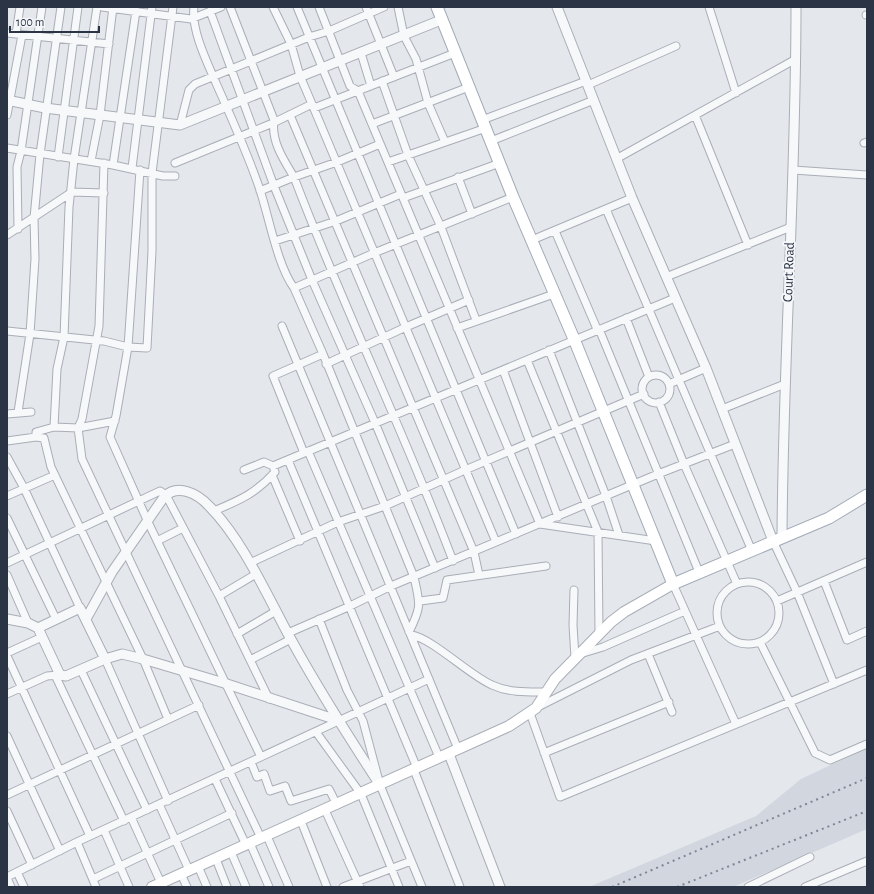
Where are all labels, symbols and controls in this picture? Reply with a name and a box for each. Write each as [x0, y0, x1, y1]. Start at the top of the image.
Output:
scale bar [10, 8, 99, 34]
text: 100 m [16, 16, 44, 28]
street label: Court Road [781, 242, 797, 302]

